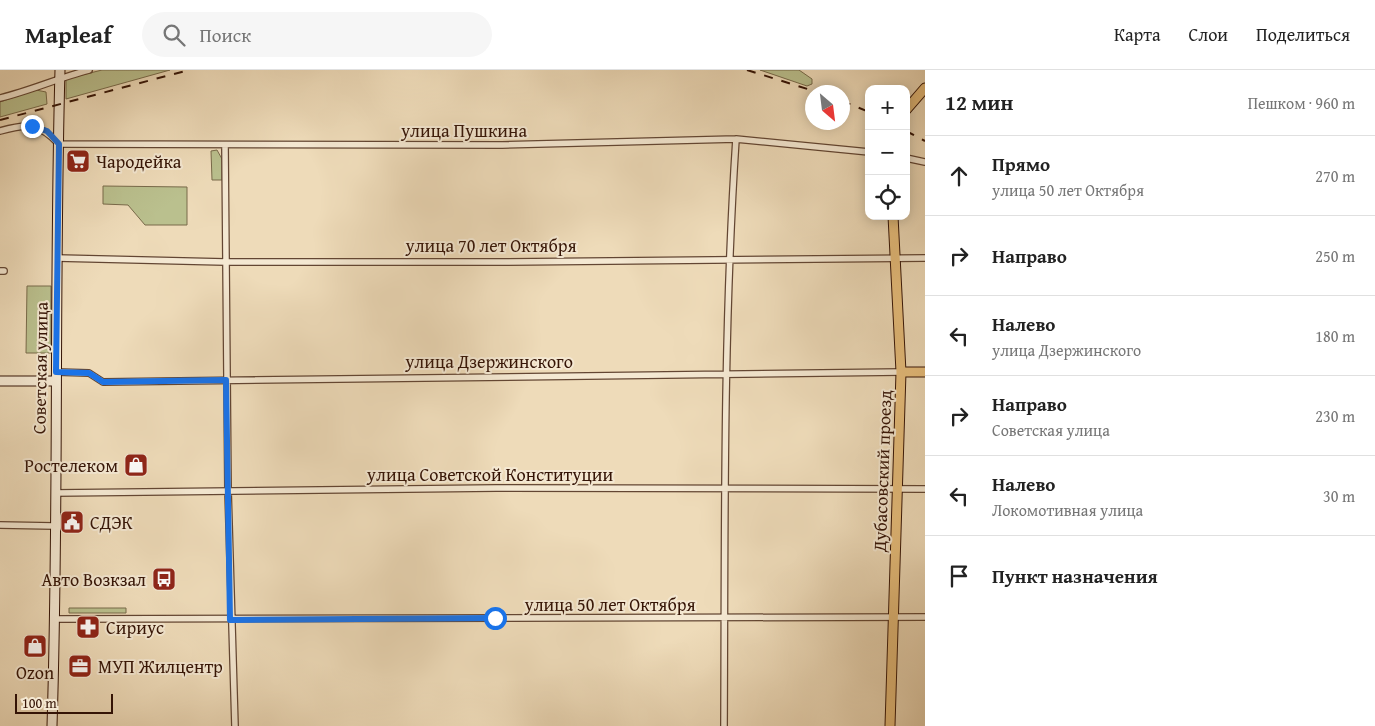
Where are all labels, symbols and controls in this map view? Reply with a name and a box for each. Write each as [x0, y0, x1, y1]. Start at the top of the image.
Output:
search box [142, 12, 492, 57]
text: Mapleaf [25, 17, 112, 52]
icon: search [160, 21, 188, 49]
text: Поиск [200, 21, 251, 49]
text: Карта [1114, 21, 1161, 48]
text: Слои [1189, 21, 1228, 48]
text: Поделиться [1256, 21, 1350, 48]
north arrow [805, 85, 850, 130]
map controls [865, 85, 910, 220]
button: + [865, 85, 910, 130]
text: 12 мин [945, 87, 1013, 118]
text: Пешком · 960 m [1248, 91, 1355, 115]
route end [21, 115, 44, 138]
street label: улица Пушкина [400, 117, 527, 144]
button: − [865, 130, 910, 175]
supermarket icon: Чародейка [65, 148, 91, 174]
place label: Чародейка [96, 148, 182, 175]
text: Прямо [992, 150, 1050, 178]
icon: ahead [945, 162, 973, 190]
text: 270 m [1315, 164, 1355, 188]
button: locate [865, 175, 910, 220]
text: улица 50 лет Октября [992, 178, 1144, 202]
street label: улица 70 лет Октября [404, 232, 577, 259]
icon: right [945, 242, 973, 270]
text: Направо [992, 242, 1067, 270]
text: 250 m [1315, 244, 1355, 268]
street label: Советская улица [25, 301, 55, 434]
text: Налево [992, 310, 1055, 338]
icon: left [945, 322, 973, 350]
text: 180 m [1315, 324, 1355, 348]
text: улица Дзержинского [992, 338, 1141, 362]
street label: улица Дзержинского [404, 348, 573, 375]
street label: Дубасовский проезд [866, 389, 898, 554]
text: Направо [992, 390, 1067, 418]
icon: right [945, 402, 973, 430]
text: 230 m [1315, 404, 1355, 428]
text: Советская улица [992, 418, 1110, 442]
place label: Ростелеком [24, 452, 118, 479]
shop icon: Ростелеком [123, 452, 149, 478]
street label: улица Советской Конституции [366, 461, 613, 488]
text: Налево [992, 470, 1055, 498]
icon: left [945, 482, 973, 510]
text: 30 m [1323, 484, 1355, 508]
text: Локомотивная улица [992, 498, 1143, 522]
public building icon: СДЭК [59, 509, 85, 535]
place label: СДЭК [90, 509, 133, 536]
icon: arrive [945, 562, 973, 590]
text: Пункт назначения [992, 562, 1158, 590]
place label: Авто Возкзал [42, 566, 146, 593]
bus stop icon: Авто Возкзал [151, 566, 177, 592]
street label: улица 50 лет Октября [523, 591, 696, 618]
route start [484, 607, 507, 630]
pharmacy icon: Сириус [75, 614, 101, 640]
place label: Сириус [106, 614, 164, 641]
shop icon: Ozon [22, 633, 48, 659]
office icon: МУП Жилцентр [67, 653, 93, 679]
place label: МУП Жилцентр [98, 653, 223, 680]
place label: Ozon [16, 659, 54, 686]
scale bar [15, 691, 112, 714]
text: 100 m [22, 693, 57, 713]

